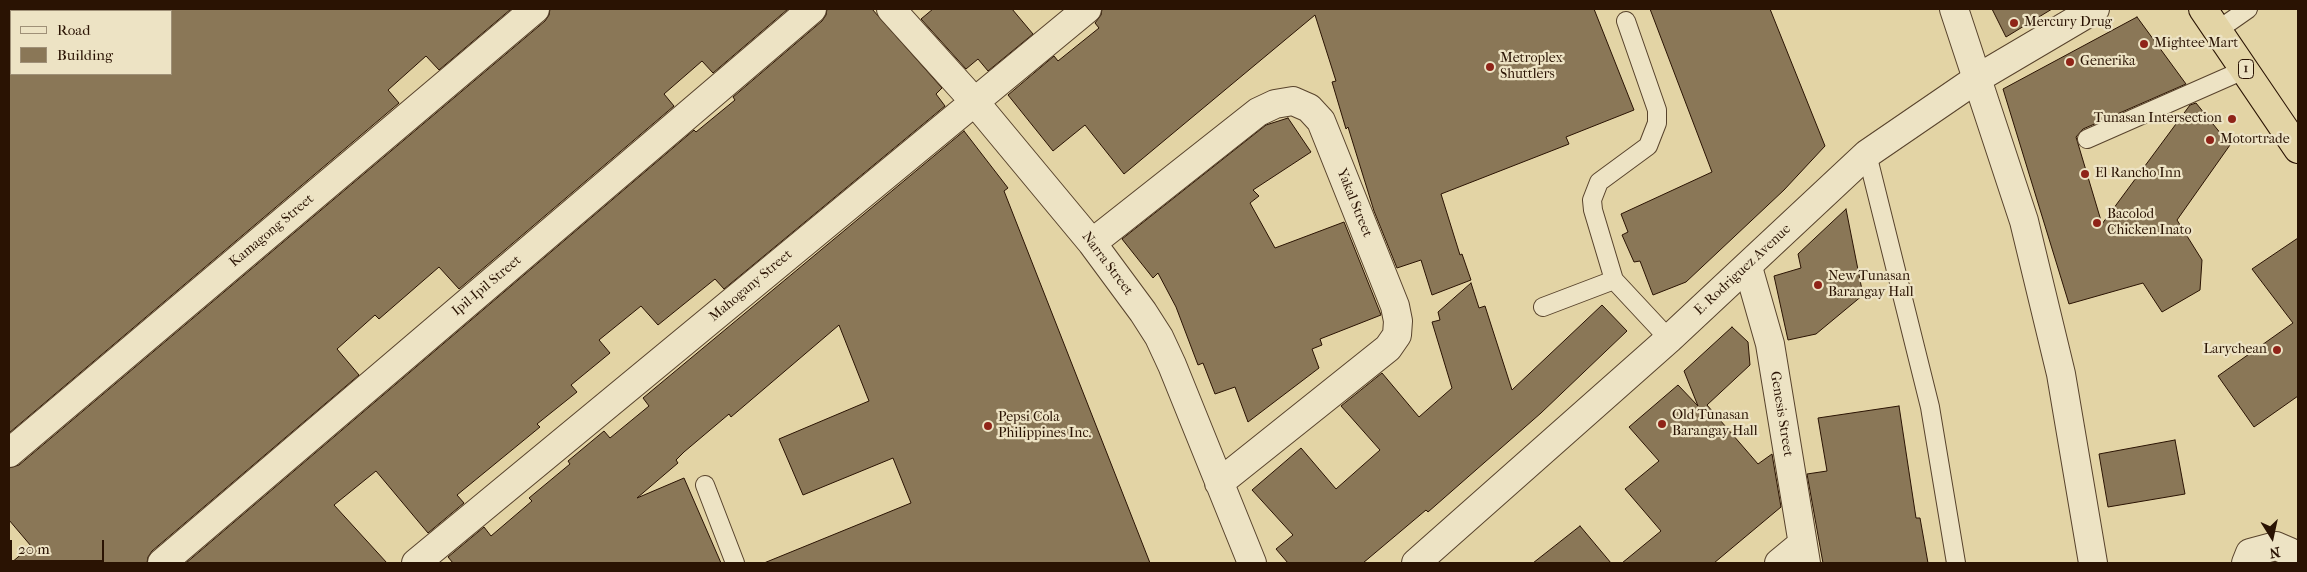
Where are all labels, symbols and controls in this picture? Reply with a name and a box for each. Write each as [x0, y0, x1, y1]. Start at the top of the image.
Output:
legend [10, 10, 172, 75]
place label: Mercury Drug [2024, 15, 2112, 31]
marker: Mercury Drug [2008, 17, 2020, 29]
text: Road [57, 21, 90, 39]
place label: Mightee Mart [2154, 36, 2238, 52]
marker: Mightee Mart [2138, 38, 2150, 50]
text: Building [57, 46, 113, 64]
place label: Metroplex Shuttlers [1500, 51, 1563, 84]
place label: Generika [2080, 54, 2136, 70]
marker: Generika [2064, 56, 2076, 68]
road number: 1 [2238, 60, 2254, 78]
marker: Metroplex Shuttlers [1484, 61, 1496, 73]
place label: Tunasan Intersection [2094, 111, 2222, 127]
marker: Tunasan Intersection [2226, 113, 2238, 125]
place label: Motortrade [2220, 132, 2290, 148]
marker: Motortrade [2204, 134, 2216, 146]
street label: Yakal Street [1333, 166, 1375, 240]
place label: El Rancho Inn [2095, 166, 2181, 182]
marker: El Rancho Inn [2079, 168, 2091, 180]
street label: Kamagong Street [226, 191, 318, 271]
place label: Bacolod Chicken Inato [2107, 207, 2192, 240]
marker: Bacolod Chicken Inato [2091, 217, 2103, 229]
street label: E. Rodriguez Avenue [1691, 221, 1795, 319]
street label: Narra Street [1078, 229, 1136, 299]
street label: Mahogany Street [706, 246, 796, 326]
street label: Ipil-Ipil Street [449, 252, 525, 320]
place label: New Tunasan Barangay Hall [1828, 269, 1914, 302]
marker: New Tunasan Barangay Hall [1812, 279, 1824, 291]
place label: Larychean [2203, 342, 2267, 358]
marker: Larychean [2271, 344, 2283, 356]
street label: Genesis Street [1766, 370, 1796, 458]
place label: Old Tunasan Barangay Hall [1672, 408, 1758, 441]
place label: Pepsi Cola Philippines Inc. [998, 410, 1091, 442]
marker: Old Tunasan Barangay Hall [1656, 418, 1668, 430]
marker: Pepsi Cola Philippines Inc. [982, 420, 994, 432]
north arrow [2247, 512, 2297, 562]
scale bar [12, 530, 106, 562]
text: 20 m [18, 540, 50, 558]
text: N [2268, 543, 2281, 562]

